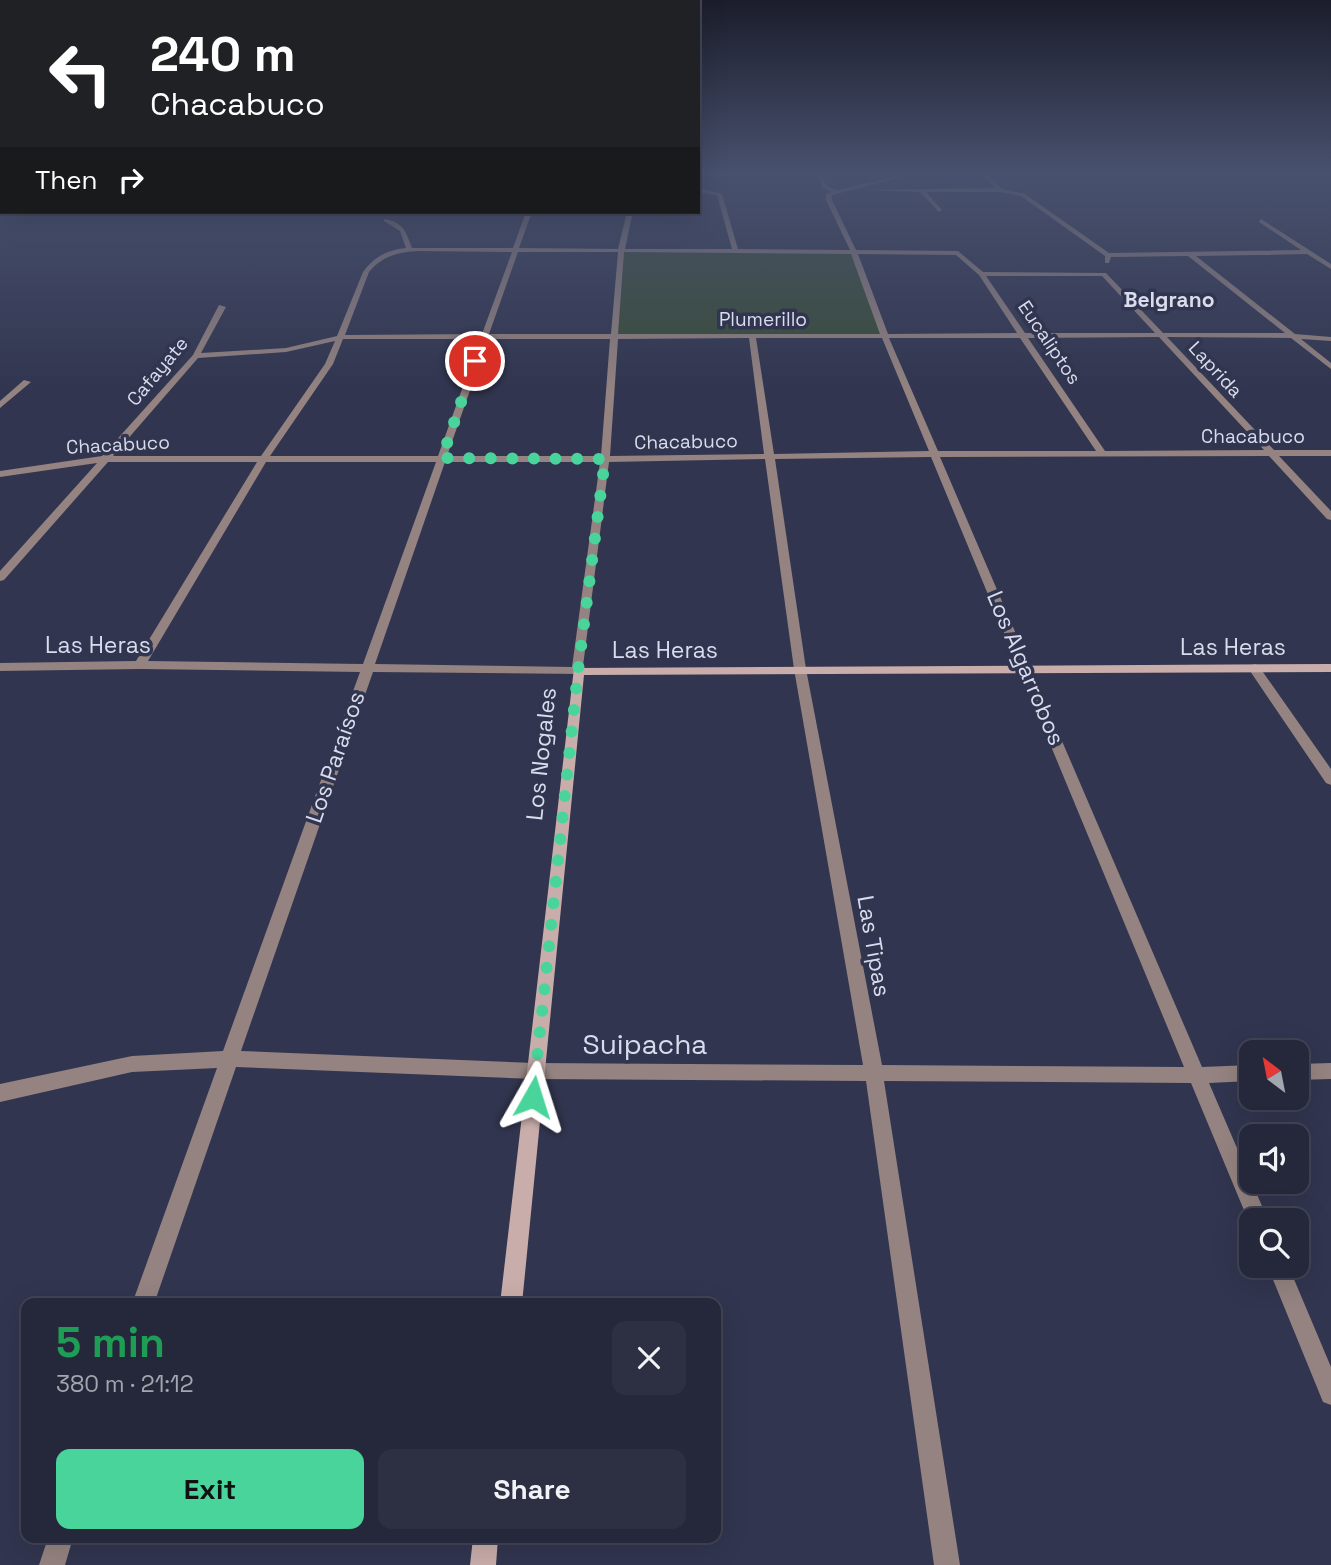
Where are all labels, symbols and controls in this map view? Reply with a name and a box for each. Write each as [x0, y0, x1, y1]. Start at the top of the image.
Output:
text: 240 m [150, 23, 296, 85]
icon: left [35, 28, 126, 119]
text: Chacabuco [150, 84, 325, 124]
icon: right [112, 161, 150, 199]
text: Then [35, 163, 98, 197]
district label: Belgrano [1123, 286, 1215, 313]
street label: Eucaliptos [1012, 296, 1087, 389]
street label: Plumerillo [719, 307, 807, 332]
street label: Cafayate [121, 331, 194, 411]
pin [445, 331, 505, 391]
street label: Laprida [1183, 336, 1248, 403]
icon: arrive [456, 342, 494, 380]
street label: Chacabuco [1201, 424, 1305, 449]
street label: Chacabuco [634, 428, 738, 455]
street label: Chacabuco [66, 429, 170, 460]
street label: Los Algarrobos [980, 586, 1072, 750]
street label: Las Heras [45, 630, 151, 660]
street label: Las Heras [1180, 632, 1286, 662]
street label: Las Heras [612, 635, 718, 665]
street label: Los Nogales [519, 686, 563, 822]
street label: Los Paraísos [298, 687, 372, 827]
street label: Las Tipas [850, 893, 898, 999]
street label: Suipacha [583, 1026, 707, 1062]
north arrow [1239, 1040, 1309, 1110]
map controls [1239, 1040, 1309, 1278]
position arrow [496, 1060, 570, 1134]
button: sound [1239, 1124, 1309, 1194]
button: search [1239, 1208, 1309, 1278]
text: 5 min [56, 1316, 165, 1369]
button: close [612, 1321, 686, 1395]
text: 380 m · 21:12 [56, 1369, 194, 1399]
button: Exit [56, 1449, 364, 1529]
button: Share [378, 1449, 686, 1529]

